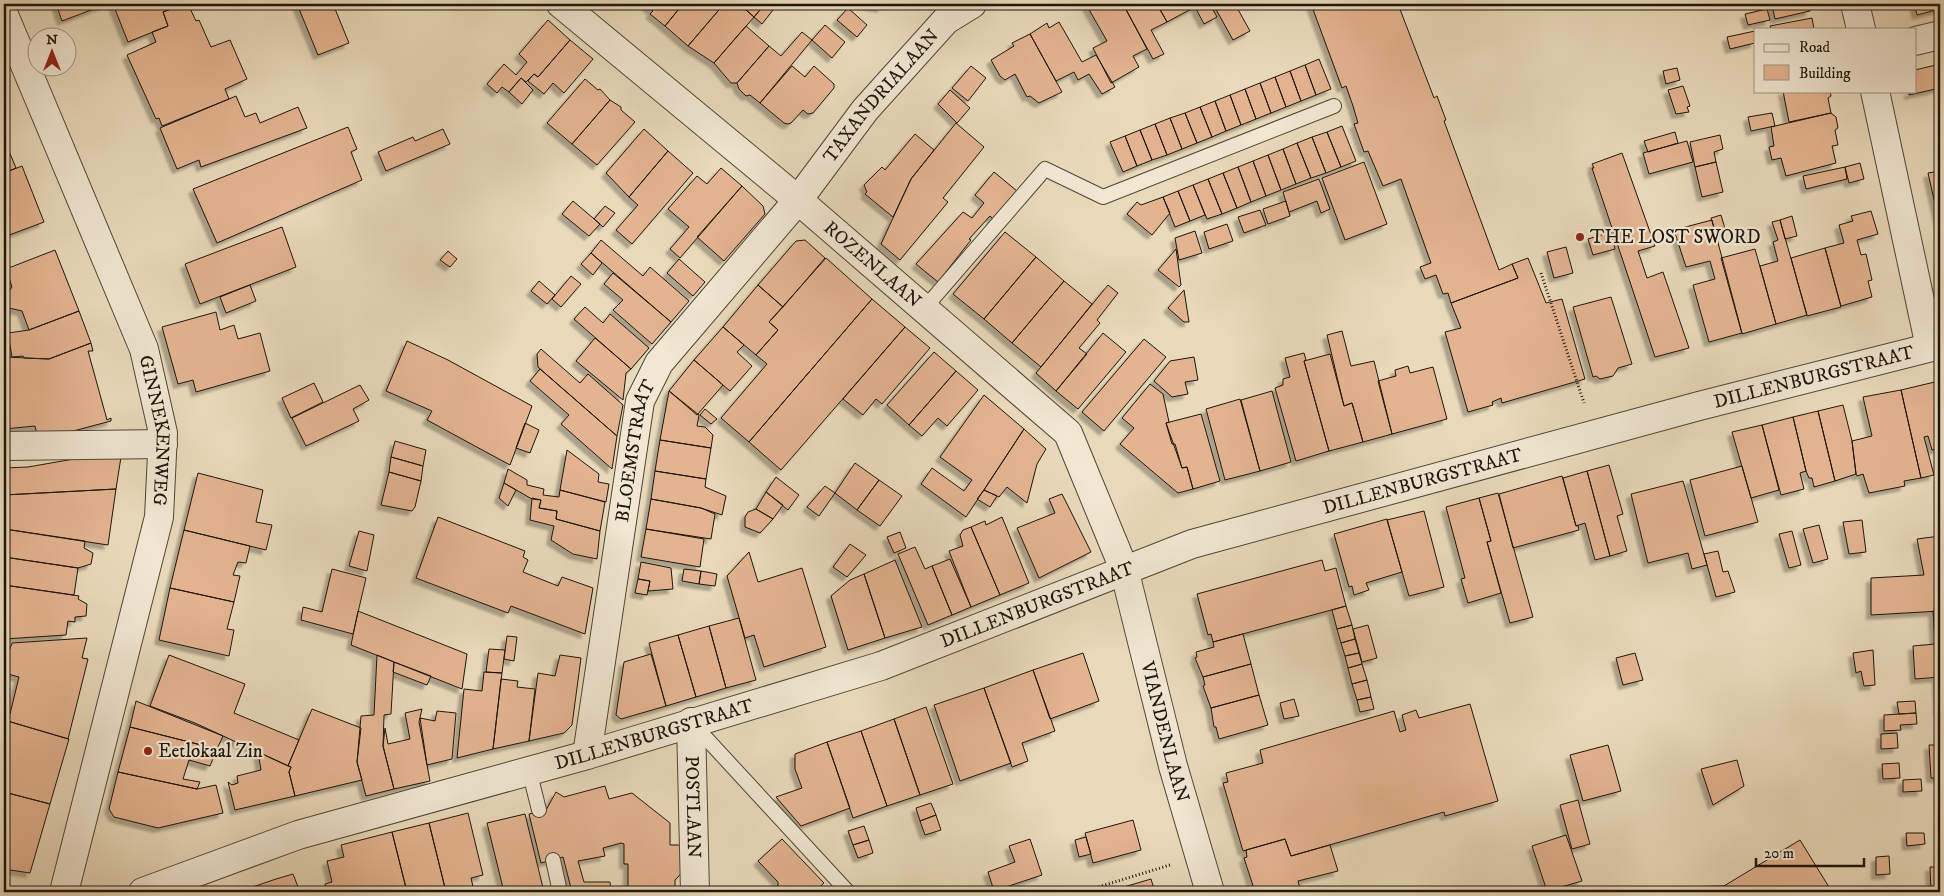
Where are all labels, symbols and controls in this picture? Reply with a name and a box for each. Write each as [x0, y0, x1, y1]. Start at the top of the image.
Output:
street label: TAXANDRIALAAN [818, 24, 944, 167]
north arrow [28, 28, 78, 78]
legend [1754, 28, 1916, 92]
text: N [46, 31, 58, 49]
text: Road [1799, 38, 1831, 57]
text: Building [1799, 64, 1851, 83]
street label: ROZENLAAN [819, 216, 926, 313]
place label: THE LOST SWORD [1590, 226, 1761, 249]
marker: THE LOST SWORD [1574, 231, 1586, 243]
street label: DILLENBURGSTRAAT [1711, 340, 1917, 413]
street label: GINNEKENWEG [134, 353, 175, 506]
street label: BLOEMSTRAAT [611, 375, 661, 524]
street label: DILLENBURGSTRAAT [1320, 443, 1525, 519]
street label: DILLENBURGSTRAAT [937, 556, 1138, 653]
street label: VIANDENLAAN [1136, 658, 1194, 805]
street label: DILLENBURGSTRAAT [552, 694, 756, 775]
place label: Eetlokaal Zin [158, 740, 263, 763]
marker: Eetlokaal Zin [142, 745, 154, 757]
street label: POSTLAAN [680, 755, 706, 859]
scale bar [1756, 836, 1864, 868]
text: 20 m [1764, 844, 1794, 863]

